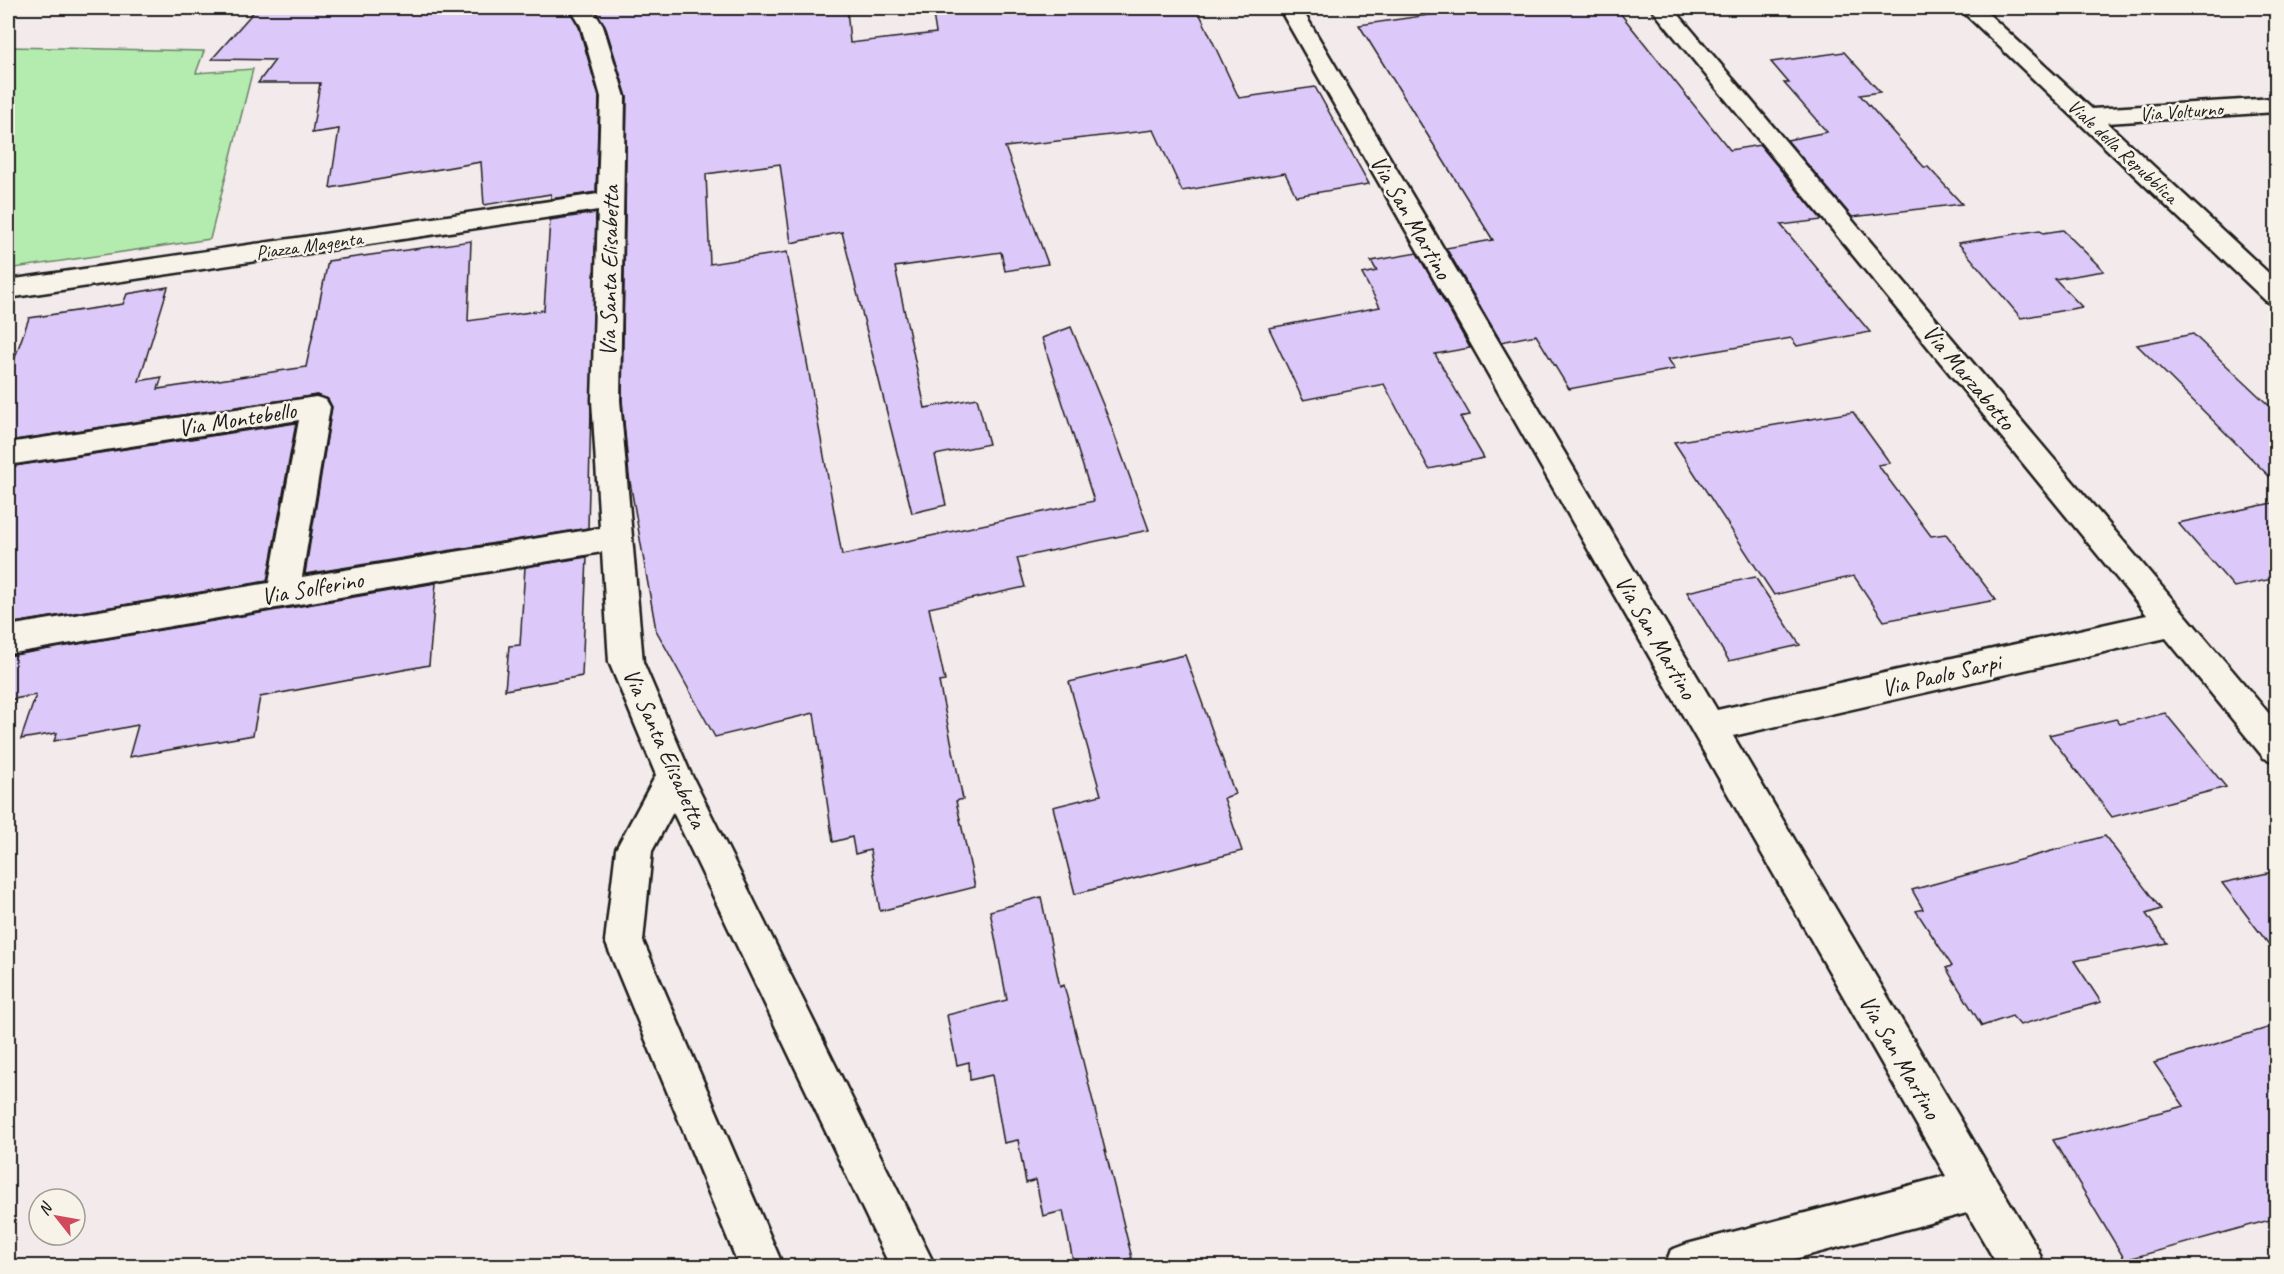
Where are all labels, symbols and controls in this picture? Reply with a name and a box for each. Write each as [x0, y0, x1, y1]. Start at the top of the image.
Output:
street label: Viale della Repubblica [2062, 94, 2185, 210]
street label: Via Volturno [2139, 96, 2225, 127]
street label: Via San Martino [1364, 150, 1459, 286]
street label: Via Santa Elisabetta [593, 184, 626, 357]
street label: Piazza Magenta [254, 225, 366, 265]
street label: Via Marzabotto [1916, 318, 2023, 437]
street label: Via Montebello [176, 395, 300, 443]
street label: Via Solferino [259, 564, 367, 612]
street label: Via San Martino [1609, 570, 1704, 706]
street label: Via Paolo Sarpi [1878, 646, 2006, 703]
street label: Via Santa Elisabetta [616, 664, 714, 834]
street label: Via San Martino [1853, 990, 1948, 1126]
north arrow [27, 1187, 87, 1247]
text: N [34, 1198, 58, 1219]

